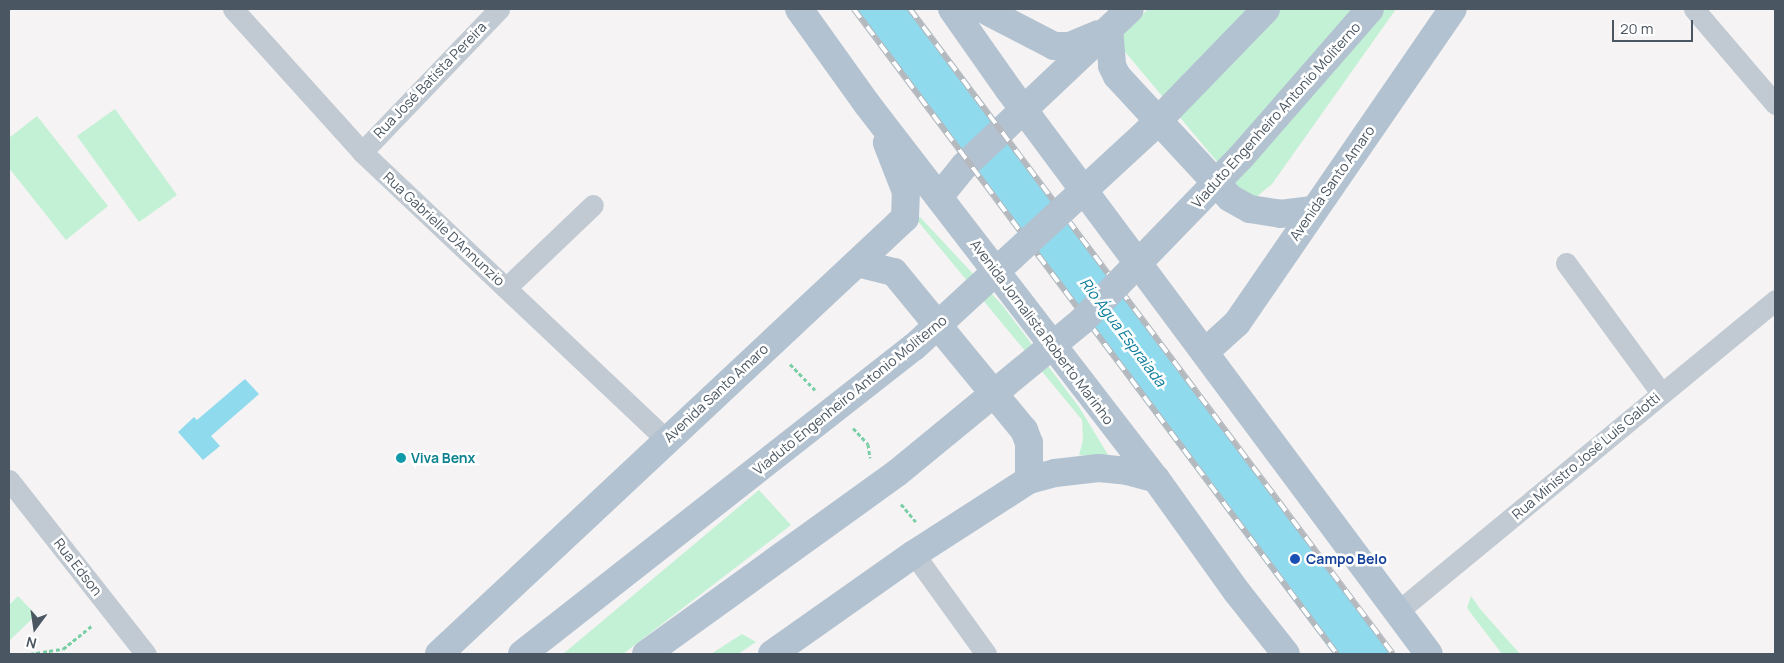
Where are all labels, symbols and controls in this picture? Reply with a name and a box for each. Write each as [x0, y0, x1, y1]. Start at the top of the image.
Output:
scale bar [1614, 10, 1695, 42]
street label: Rua José Batista Pereira [370, 18, 490, 142]
text: 20 m [1620, 18, 1653, 39]
street label: Viaduto Engenheiro Antonio Moliterno [1188, 19, 1364, 211]
street label: Avenida Santo Amaro [1286, 122, 1378, 244]
street label: Rua Gabrielle D'Annunzio [380, 168, 508, 290]
street label: Avenida Jornalista Roberto Marinho [967, 236, 1117, 428]
water label: Rio Água Espraiada [1076, 274, 1170, 390]
street label: Viaduto Engenheiro Antonio Moliterno [750, 312, 950, 478]
street label: Avenida Santo Amaro [660, 340, 772, 446]
street label: Rua Ministro José Luis Galotti [1509, 389, 1663, 523]
place label: Viva Benx [411, 450, 475, 466]
marker: Viva Benx [395, 452, 407, 464]
street label: Rua Edson [50, 535, 106, 599]
place label: Campo Belo [1306, 551, 1387, 567]
marker: Campo Belo [1288, 552, 1302, 566]
north arrow [10, 603, 60, 653]
text: N [24, 633, 38, 653]

